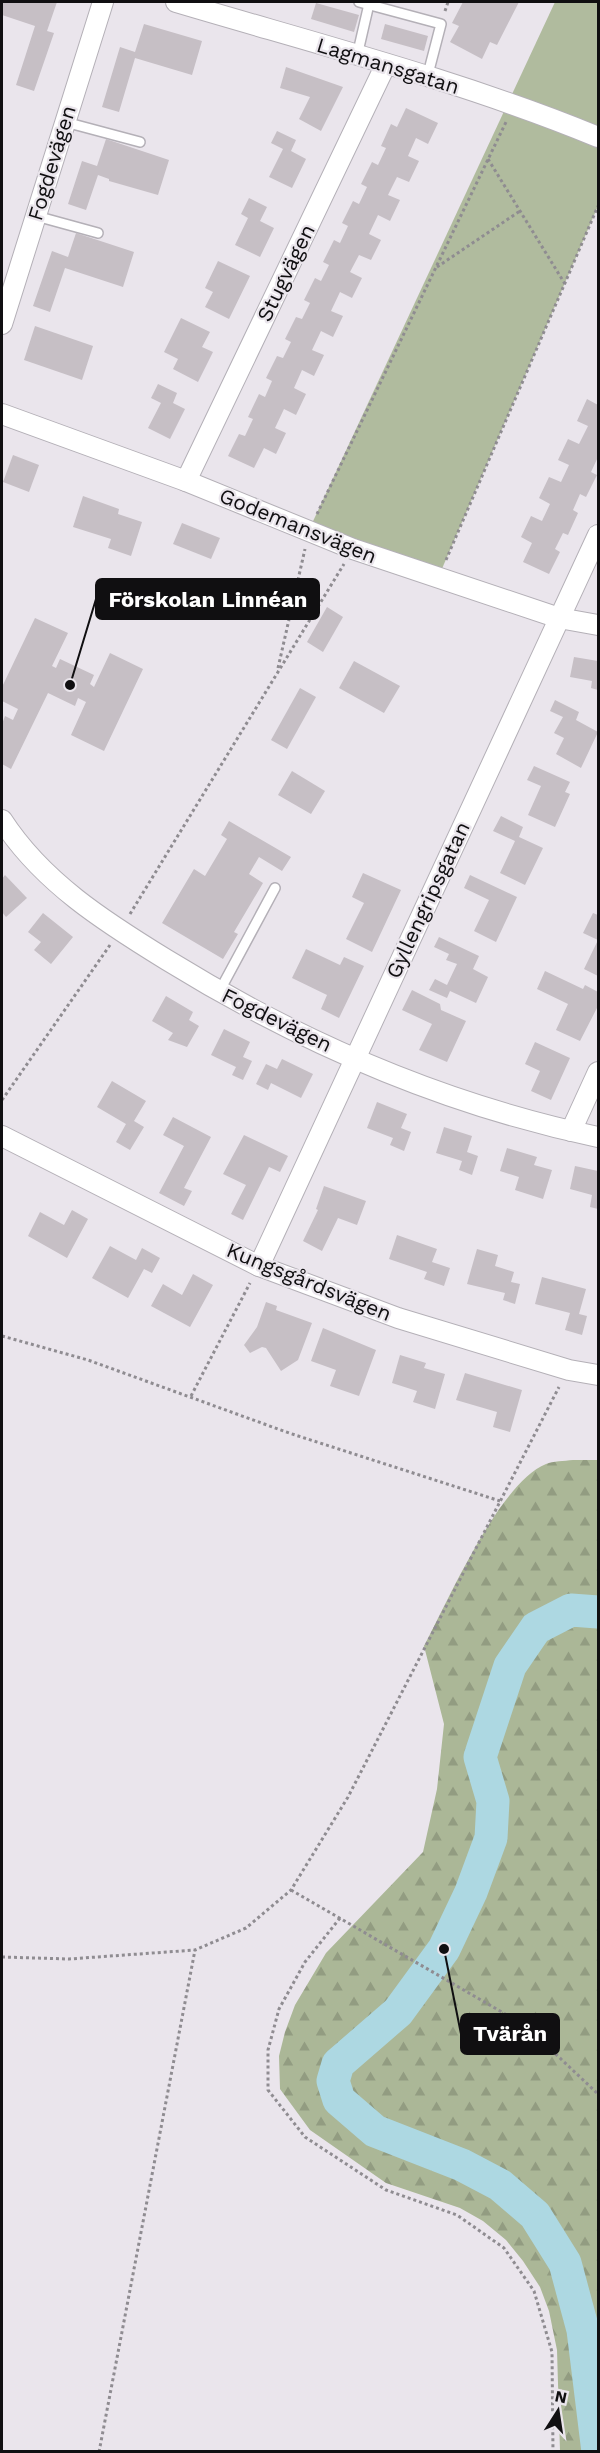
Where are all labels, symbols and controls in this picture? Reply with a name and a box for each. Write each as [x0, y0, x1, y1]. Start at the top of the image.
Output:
street label: Lagmansgatan [314, 32, 463, 99]
street label: Fogdevägen [22, 102, 81, 224]
street label: Stugvägen [251, 220, 320, 326]
street label: Godemansvägen [216, 483, 381, 569]
callout: Förskolan Linnéan [96, 579, 319, 619]
text: Förskolan Linnéan [109, 587, 307, 612]
street label: Gyllengripsgatan [380, 818, 475, 982]
street label: Fogdevägen [218, 982, 336, 1057]
street label: Kungsgårdsvägen [223, 1237, 395, 1326]
callout: Tvärån [461, 2014, 559, 2054]
text: Tvärån [473, 2021, 547, 2046]
north arrow [528, 2381, 588, 2441]
text: N [553, 2386, 569, 2407]

